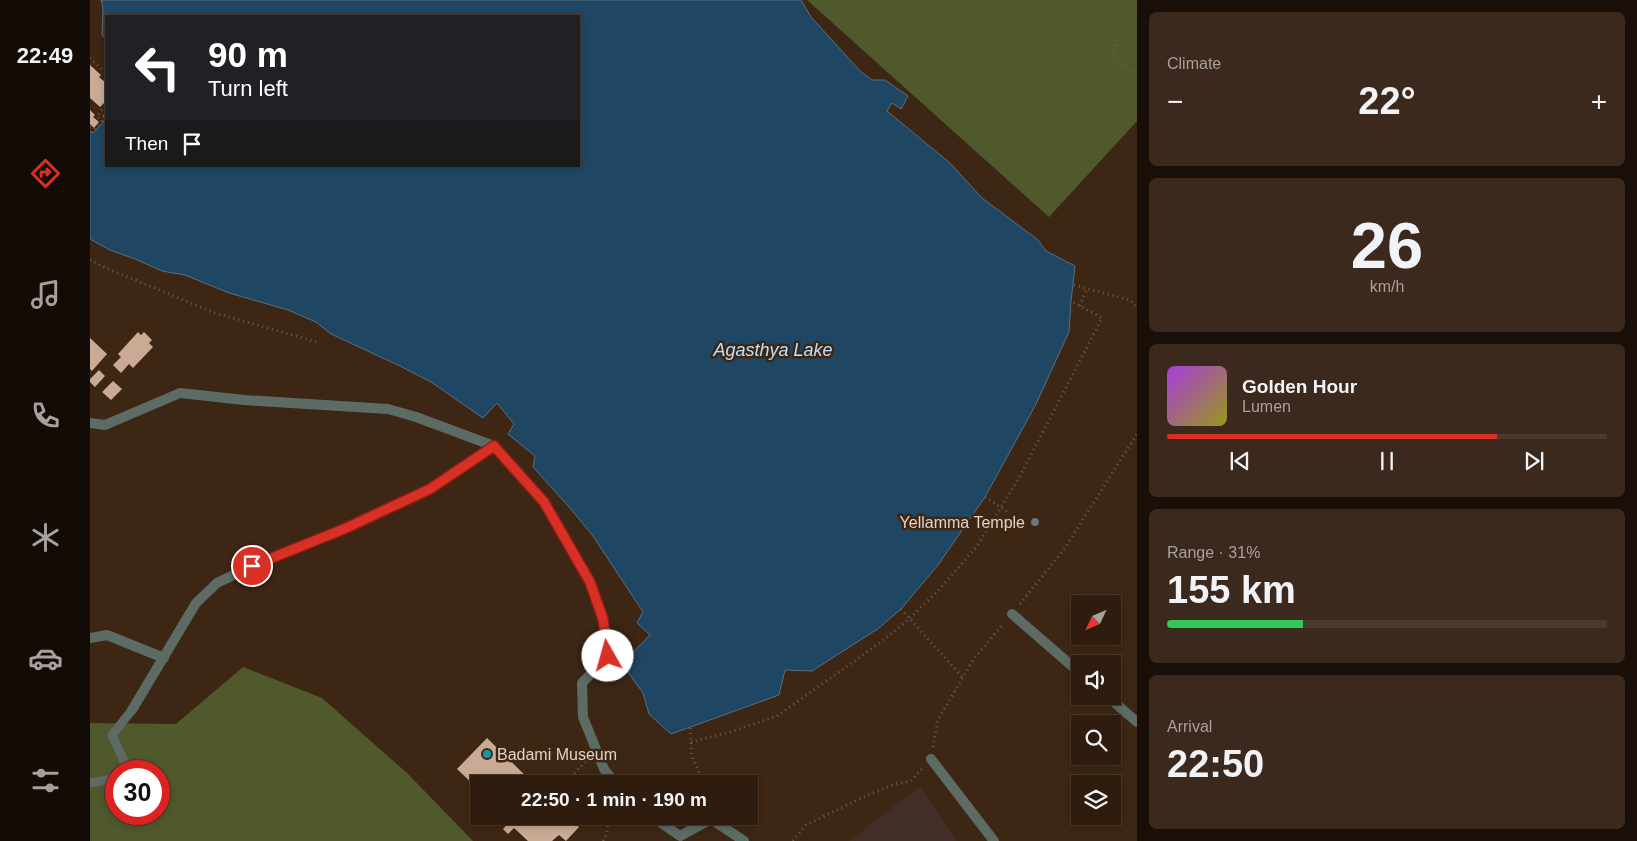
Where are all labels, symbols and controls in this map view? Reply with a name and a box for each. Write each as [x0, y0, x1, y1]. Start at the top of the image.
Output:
icon: left [125, 35, 190, 100]
text: 90 m [208, 35, 288, 74]
text: 22:49 [17, 43, 73, 68]
text: Climate [1167, 55, 1221, 72]
text: Turn left [208, 76, 288, 101]
text: 22° [1358, 80, 1416, 122]
text: − [1167, 86, 1183, 117]
text: + [1591, 86, 1607, 117]
icon: arrive [178, 130, 206, 158]
text: Then [125, 133, 168, 154]
icon: directions [28, 156, 63, 191]
text: 26 [1351, 209, 1423, 282]
icon: music [28, 277, 63, 312]
text: km/h [1370, 278, 1404, 295]
water label: Agasthya Lake [712, 340, 833, 360]
text: Golden Hour [1242, 376, 1357, 397]
icon: phone [28, 398, 63, 433]
text: Lumen [1242, 398, 1291, 415]
icon: previous [1226, 447, 1254, 475]
icon: pause [1373, 447, 1401, 475]
icon: next [1520, 447, 1548, 475]
place label: Yellamma Temple [900, 514, 1025, 531]
marker: Yellamma Temple [1029, 516, 1041, 528]
icon: climate [28, 520, 63, 555]
text: Range · 31% [1167, 544, 1260, 561]
pin [231, 545, 273, 587]
icon: arrive [238, 552, 266, 580]
text: 155 km [1167, 569, 1296, 611]
north arrow [1071, 595, 1121, 645]
map controls [1071, 595, 1121, 825]
position arrow [581, 629, 633, 681]
icon: car [28, 641, 63, 676]
button: sound [1071, 655, 1121, 705]
button: search [1071, 715, 1121, 765]
text: Arrival [1167, 718, 1212, 735]
text: 22:50 [1167, 743, 1264, 785]
place label: Badami Museum [497, 746, 617, 763]
marker: Badami Museum [481, 748, 493, 760]
speed limit sign: 30 [105, 760, 170, 825]
icon: filters [28, 763, 63, 798]
button: layers [1071, 775, 1121, 825]
text: 22:50 · 1 min · 190 m [521, 789, 707, 810]

